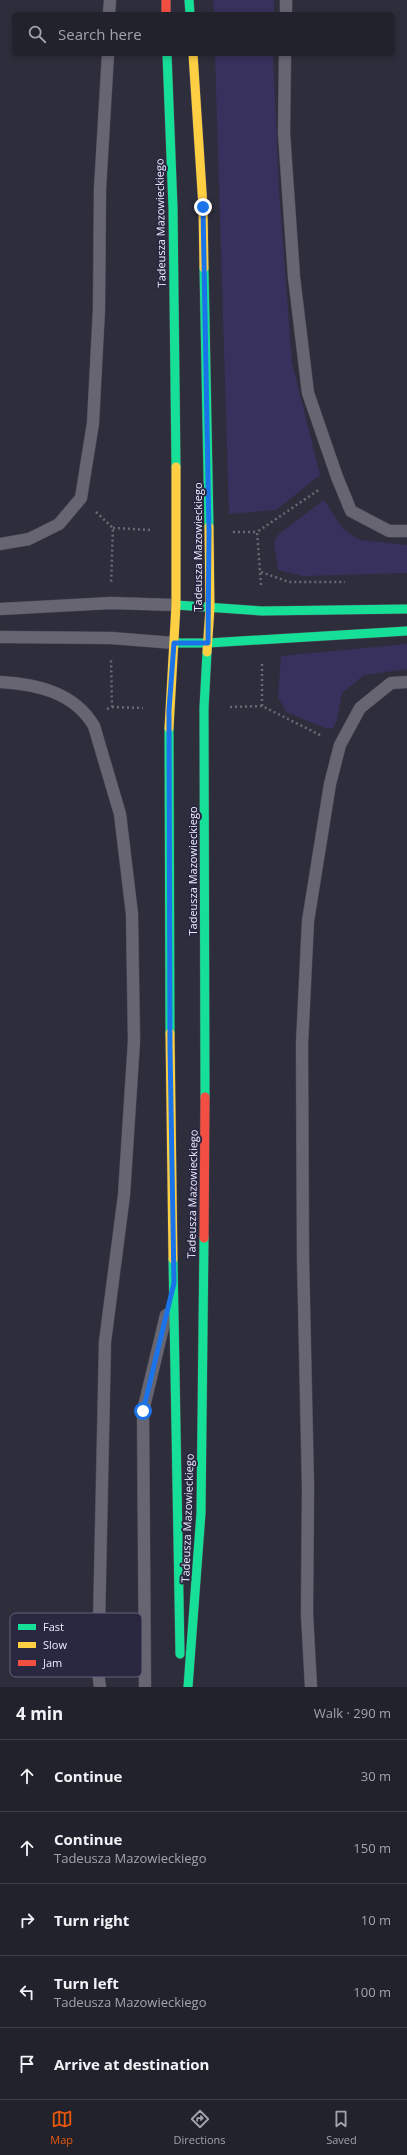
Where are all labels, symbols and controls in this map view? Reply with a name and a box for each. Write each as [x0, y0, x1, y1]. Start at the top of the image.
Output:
search box [12, 12, 395, 56]
icon: search [26, 23, 48, 45]
text: Search here [58, 24, 142, 44]
street label: Tadeusza Mazowieckiego [151, 158, 169, 288]
route end [194, 198, 212, 216]
street label: Tadeusza Mazowieckiego [190, 482, 205, 612]
street label: Tadeusza Mazowieckiego [185, 806, 200, 936]
street label: Tadeusza Mazowieckiego [183, 1129, 201, 1259]
route start [134, 1402, 152, 1420]
street label: Tadeusza Mazowieckiego [177, 1453, 197, 1583]
legend [10, 1613, 142, 1677]
text: Fast [43, 1619, 64, 1634]
text: Slow [43, 1637, 67, 1652]
text: Jam [42, 1655, 62, 1670]
text: 4 min [16, 1702, 63, 1725]
text: Walk · 290 m [314, 1704, 391, 1722]
icon: ahead [16, 1765, 38, 1787]
text: Continue [54, 1766, 122, 1786]
text: 30 m [361, 1767, 391, 1785]
text: Continue [54, 1829, 122, 1849]
icon: ahead [16, 1837, 38, 1859]
text: 150 m [353, 1839, 391, 1857]
text: Tadeusza Mazowieckiego [54, 1849, 207, 1867]
icon: right [16, 1909, 38, 1931]
text: Turn right [54, 1910, 129, 1930]
text: 10 m [361, 1911, 391, 1929]
text: Turn left [54, 1973, 119, 1993]
icon: left [16, 1981, 38, 2003]
text: 100 m [353, 1983, 391, 2001]
text: Tadeusza Mazowieckiego [54, 1993, 207, 2011]
icon: arrive [16, 2053, 38, 2075]
text: Arrive at destination [54, 2054, 209, 2074]
tab: Map [50, 2108, 73, 2147]
tab: Directions [174, 2108, 226, 2147]
tab: Saved [326, 2108, 357, 2147]

